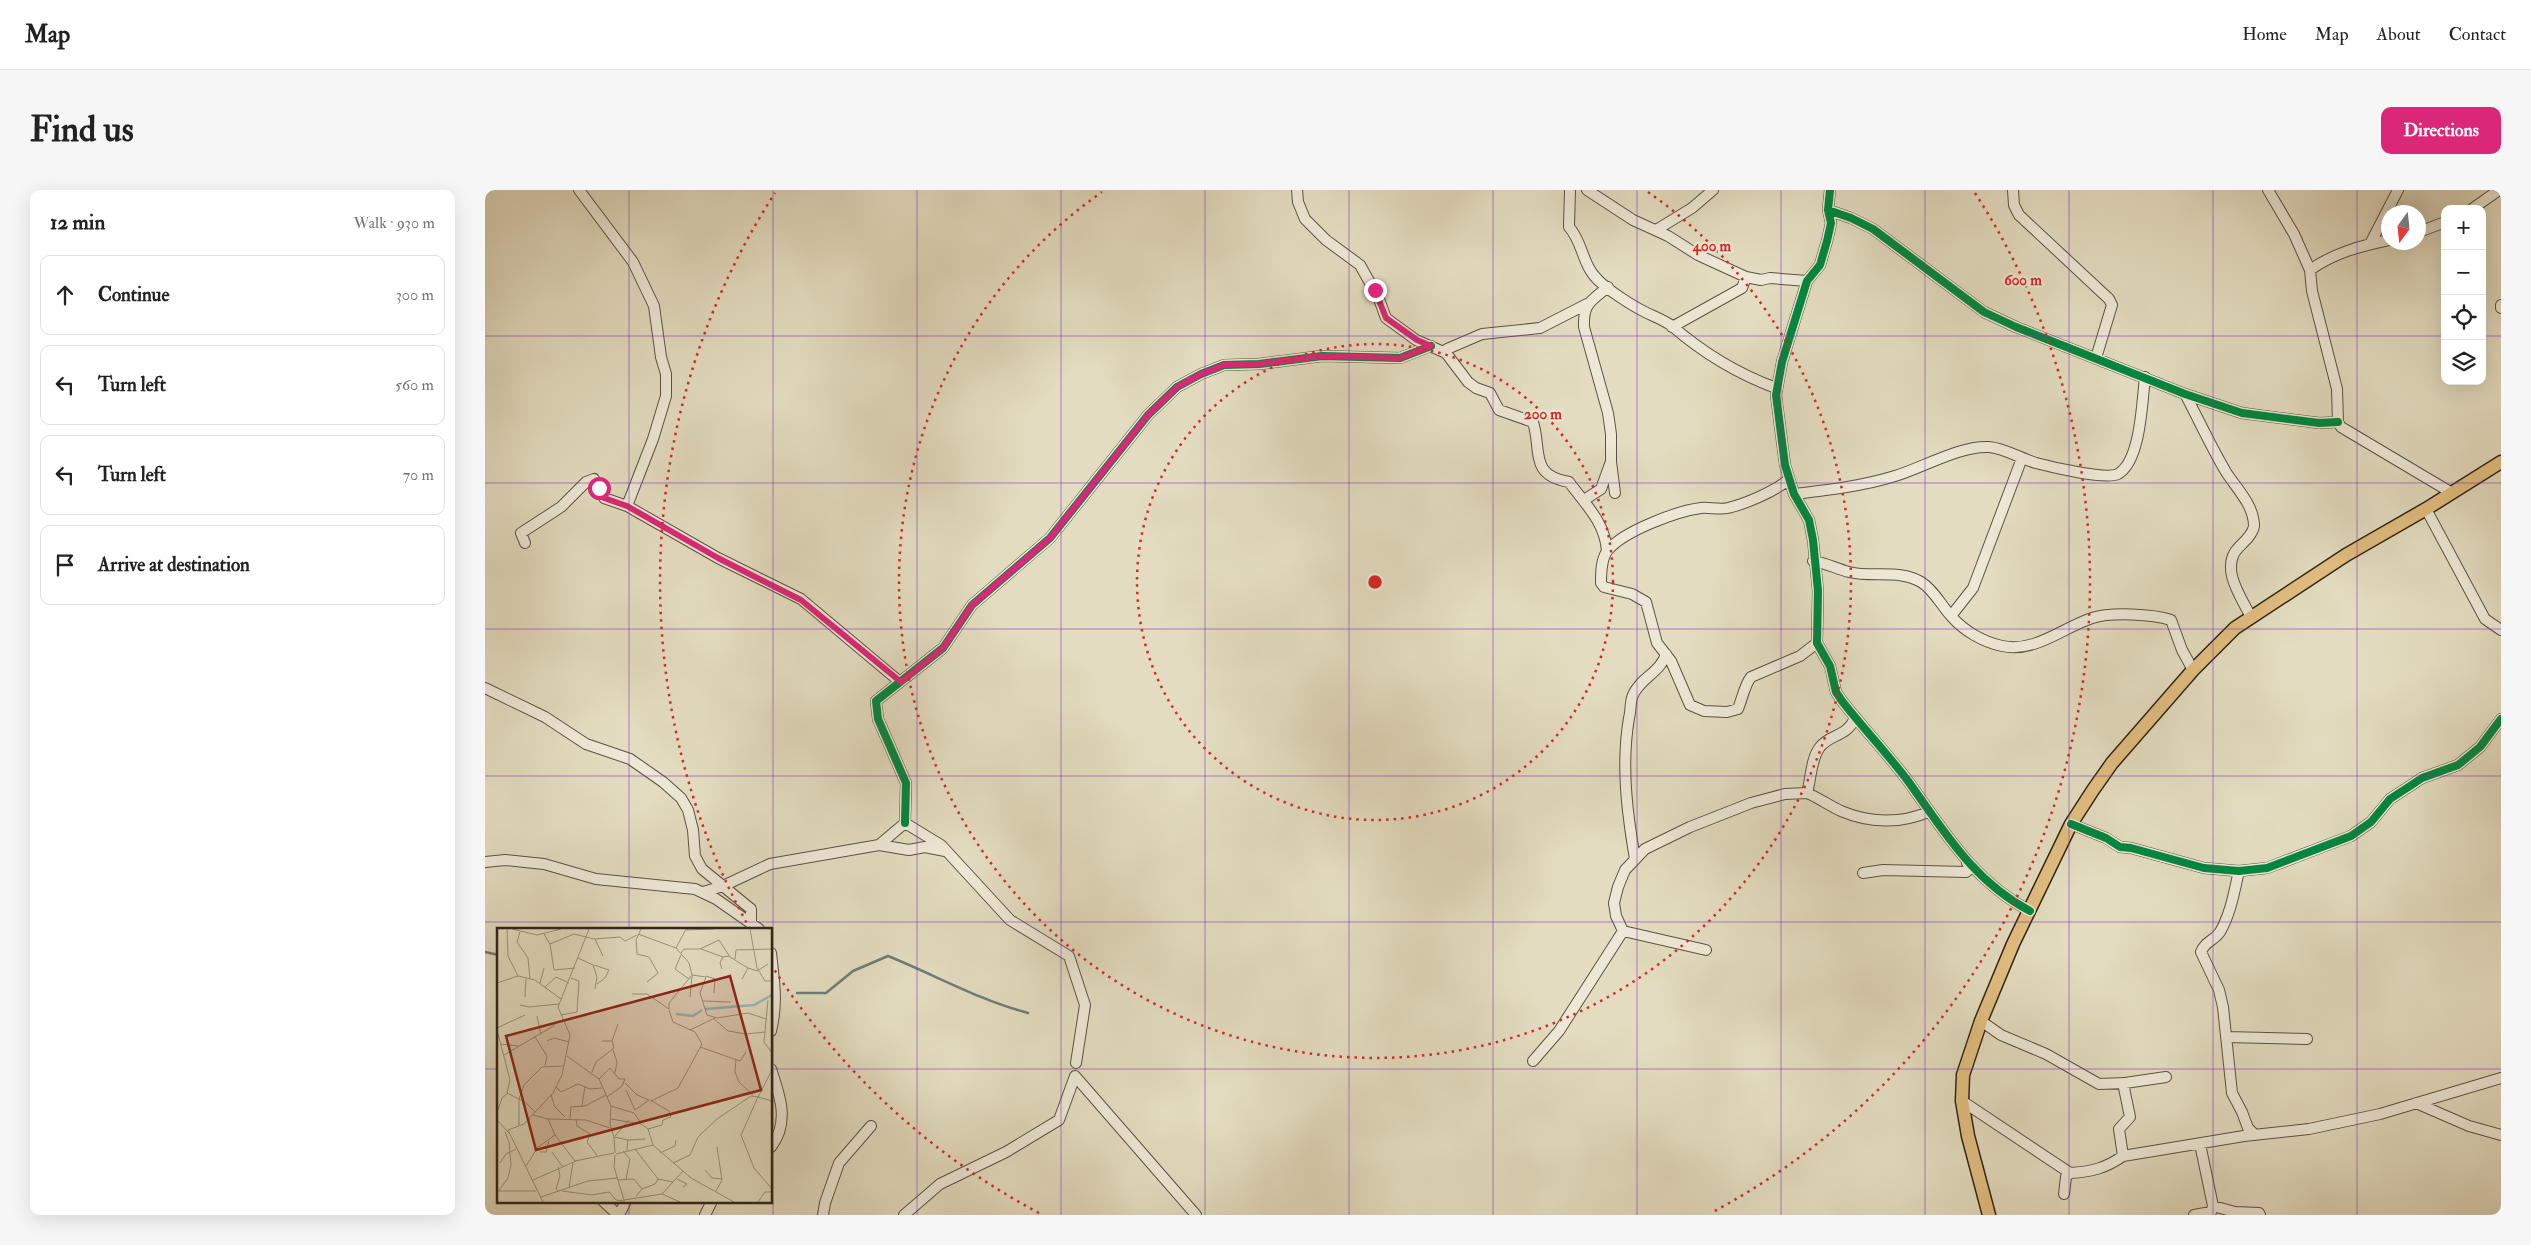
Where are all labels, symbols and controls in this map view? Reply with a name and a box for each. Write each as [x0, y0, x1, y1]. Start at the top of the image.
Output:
text: Map [25, 19, 70, 50]
text: Home [2242, 23, 2287, 46]
text: Map [2315, 23, 2349, 46]
text: About [2377, 23, 2421, 46]
text: Contact [2449, 23, 2506, 46]
button: Directions [2381, 107, 2501, 154]
text: Find us [30, 108, 134, 152]
north arrow [2381, 205, 2426, 250]
map controls [2441, 205, 2486, 385]
button: + [2441, 205, 2486, 250]
text: 12 min [50, 209, 105, 236]
text: Walk · 930 m [354, 213, 435, 233]
text: 400 m [1692, 237, 1731, 256]
button: − [2441, 250, 2486, 295]
text: 600 m [2004, 271, 2042, 290]
route end [1364, 279, 1387, 302]
icon: ahead [51, 281, 79, 309]
text: Continue [98, 283, 169, 307]
text: 300 m [396, 285, 434, 305]
button: locate [2441, 295, 2486, 340]
button: layers [2441, 340, 2486, 385]
icon: left [51, 371, 79, 399]
text: Turn left [98, 373, 166, 397]
text: 560 m [395, 375, 434, 395]
text: 200 m [1524, 405, 1562, 424]
icon: left [51, 461, 79, 489]
text: Turn left [98, 463, 166, 487]
text: 70 m [403, 465, 434, 485]
route start [588, 477, 611, 500]
icon: arrive [51, 551, 79, 579]
text: Arrive at destination [98, 553, 250, 577]
centre of rings [1366, 573, 1384, 591]
inset map [497, 928, 773, 1202]

